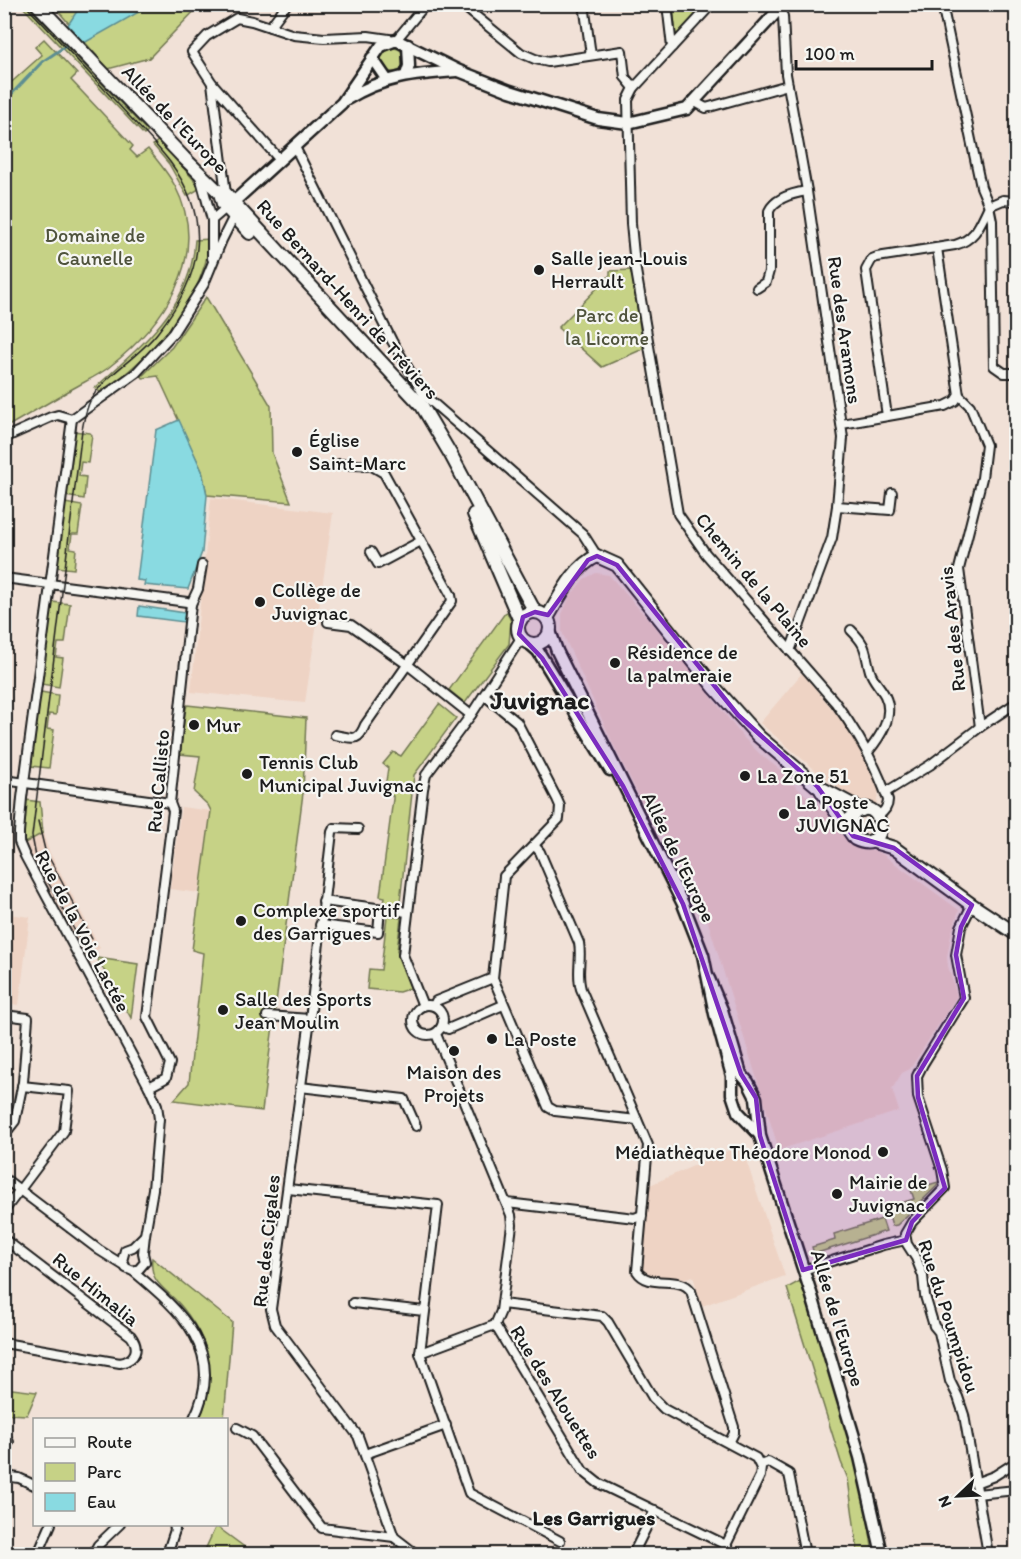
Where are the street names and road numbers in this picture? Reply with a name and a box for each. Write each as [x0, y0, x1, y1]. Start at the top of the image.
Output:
street label: Allée de l'Europe [117, 60, 233, 178]
street label: Rue Bernard-Henri de Tréviers [252, 194, 444, 404]
street label: Rue des Aramons [823, 255, 867, 405]
street label: Chemin de la Plaine [691, 508, 817, 652]
street label: Rue des Aravis [933, 565, 970, 693]
street label: Rue Callisto [142, 728, 174, 834]
street label: Allée de l'Europe [637, 788, 721, 926]
street label: Rue de la Voie Lactée [30, 846, 136, 1016]
street label: Rue des Cigales [247, 1173, 285, 1309]
street label: Rue du Poumpidou [913, 1236, 985, 1396]
street label: Rue Himalia [48, 1247, 145, 1332]
street label: Allée de l'Europe [806, 1247, 870, 1389]
street label: Rue des Alouettes [505, 1321, 607, 1463]

